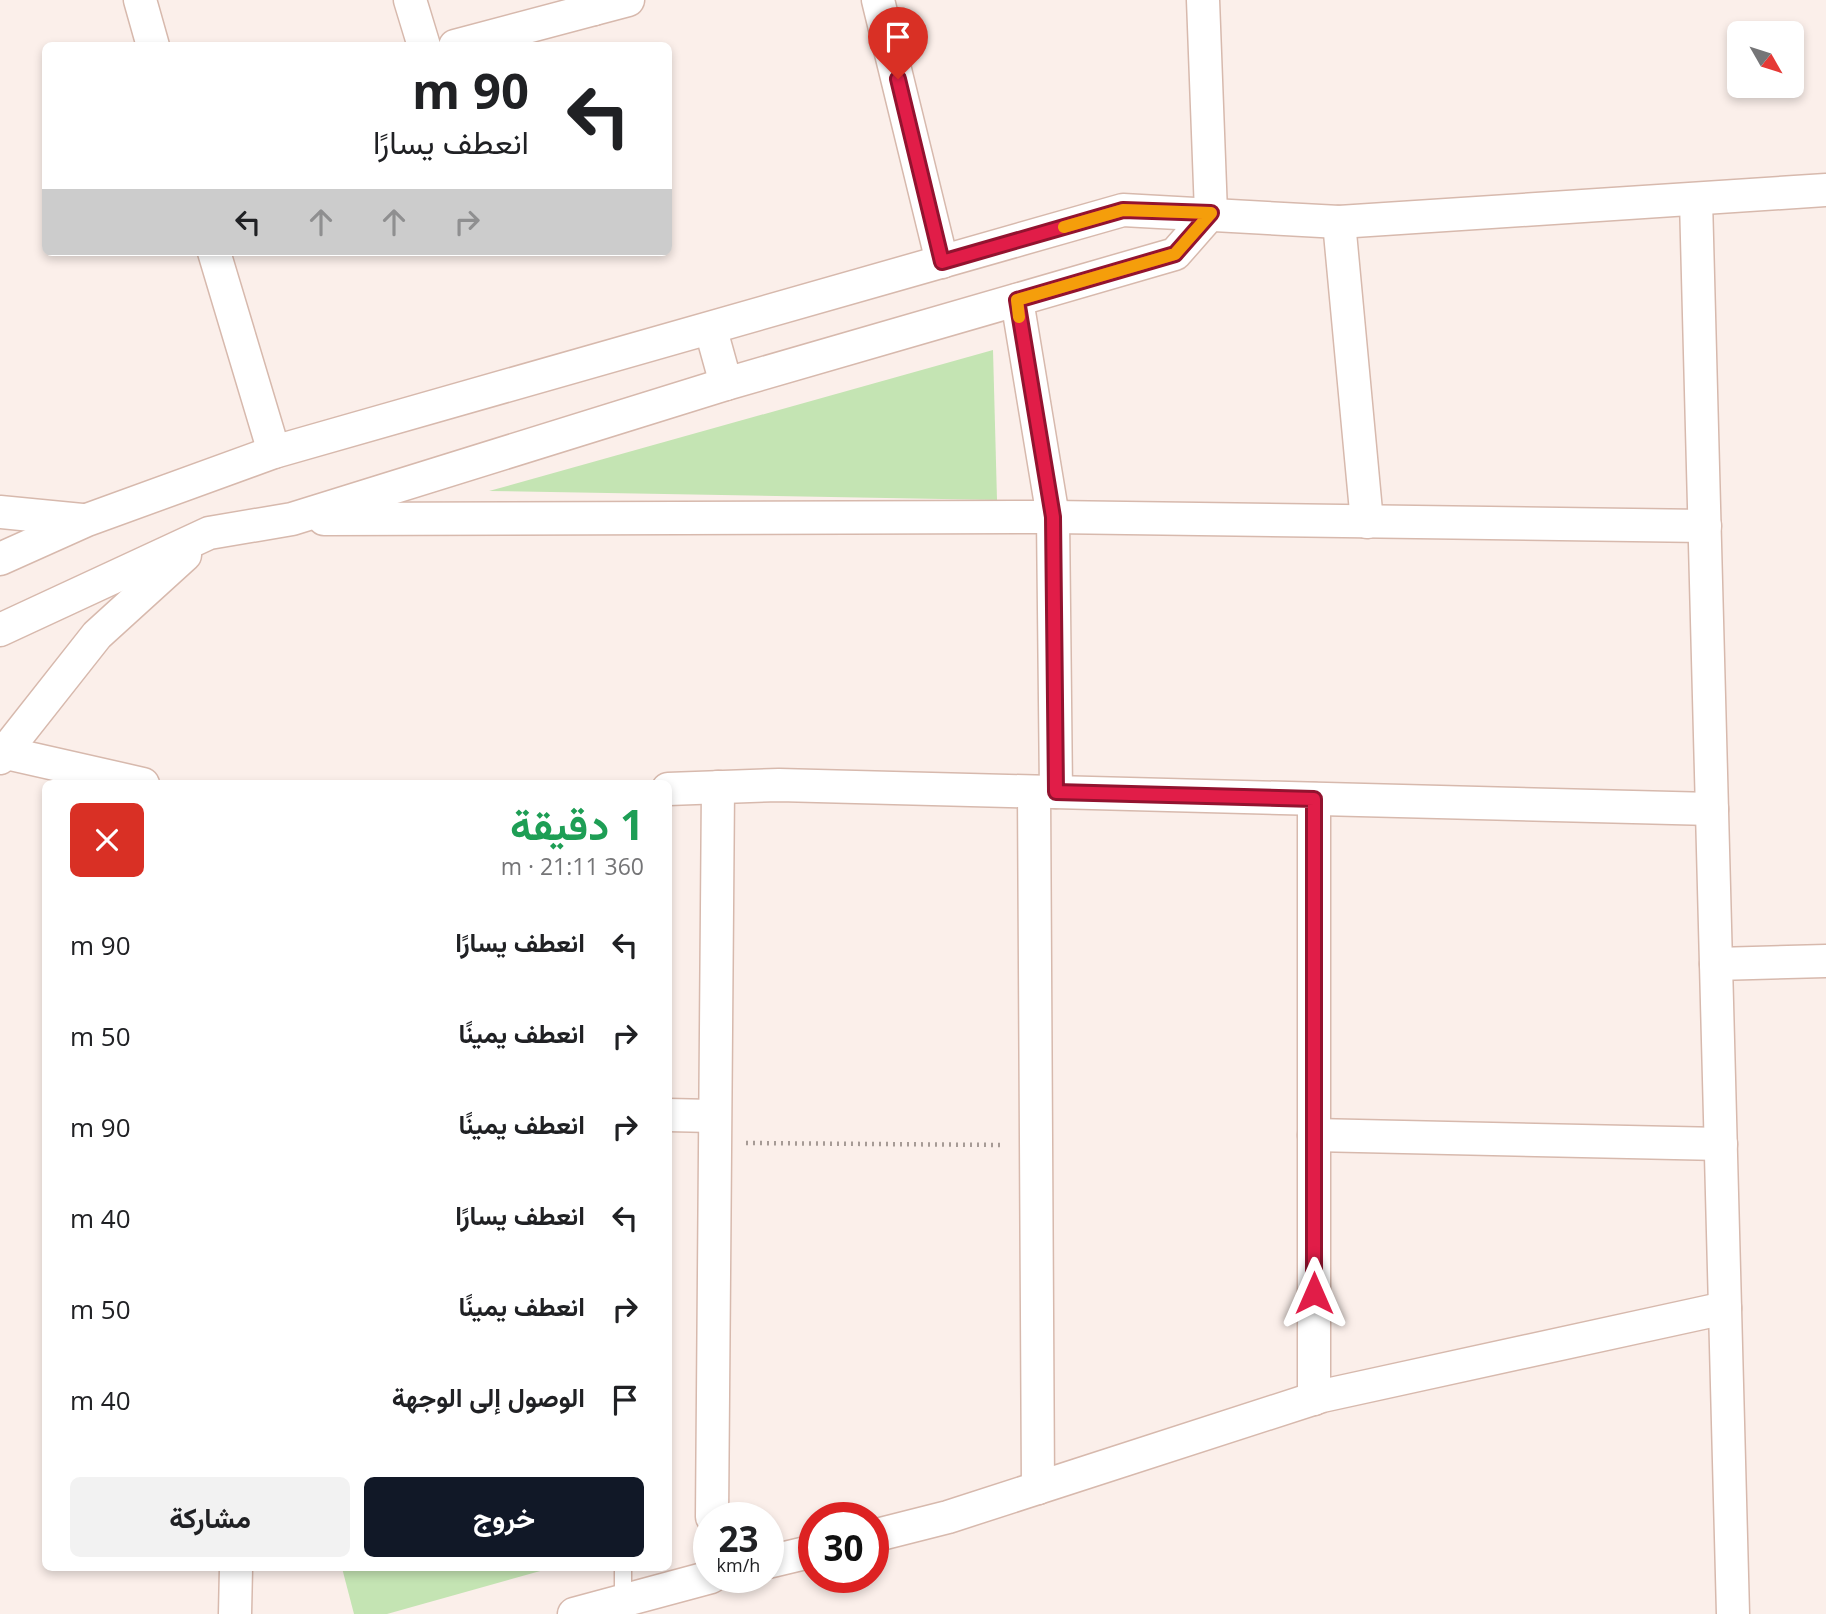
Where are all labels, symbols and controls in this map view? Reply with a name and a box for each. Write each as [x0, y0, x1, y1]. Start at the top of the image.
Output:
pin [868, 7, 928, 79]
icon: arrive [879, 18, 917, 56]
north arrow [1727, 21, 1804, 98]
map controls [1727, 21, 1804, 98]
text: 90 m [412, 57, 529, 123]
icon: left [553, 70, 644, 161]
text: انعطف يسارًا [373, 120, 529, 163]
icon: left [229, 203, 267, 241]
icon: ahead [302, 203, 340, 241]
icon: ahead [375, 203, 413, 241]
icon: right [448, 203, 486, 241]
text: 1 دقيقة [510, 795, 644, 852]
button: close [70, 803, 144, 877]
text: 360 m · 21:11 [501, 850, 644, 882]
text: انعطف يسارًا [455, 924, 585, 960]
icon: left [606, 926, 644, 964]
text: 90 m [70, 927, 131, 963]
text: انعطف يمينًا [458, 1015, 585, 1051]
icon: right [606, 1017, 644, 1055]
text: 50 m [70, 1018, 131, 1054]
text: انعطف يمينًا [458, 1106, 585, 1142]
icon: right [606, 1108, 644, 1146]
text: 90 m [70, 1109, 131, 1145]
text: انعطف يسارًا [455, 1197, 585, 1233]
icon: left [606, 1199, 644, 1237]
text: 40 m [70, 1200, 131, 1236]
position arrow [1277, 1256, 1351, 1330]
text: انعطف يمينًا [458, 1288, 585, 1324]
icon: right [606, 1290, 644, 1328]
text: 50 m [70, 1291, 131, 1327]
text: الوصول إلى الوجهة [392, 1379, 585, 1415]
icon: arrive [606, 1381, 644, 1419]
text: 40 m [70, 1382, 131, 1418]
button: مشاركة [70, 1477, 350, 1557]
button: خروج [364, 1477, 644, 1557]
speed limit sign: 30 [798, 1502, 889, 1593]
text: 23 [718, 1515, 759, 1562]
text: km/h [717, 1553, 760, 1577]

